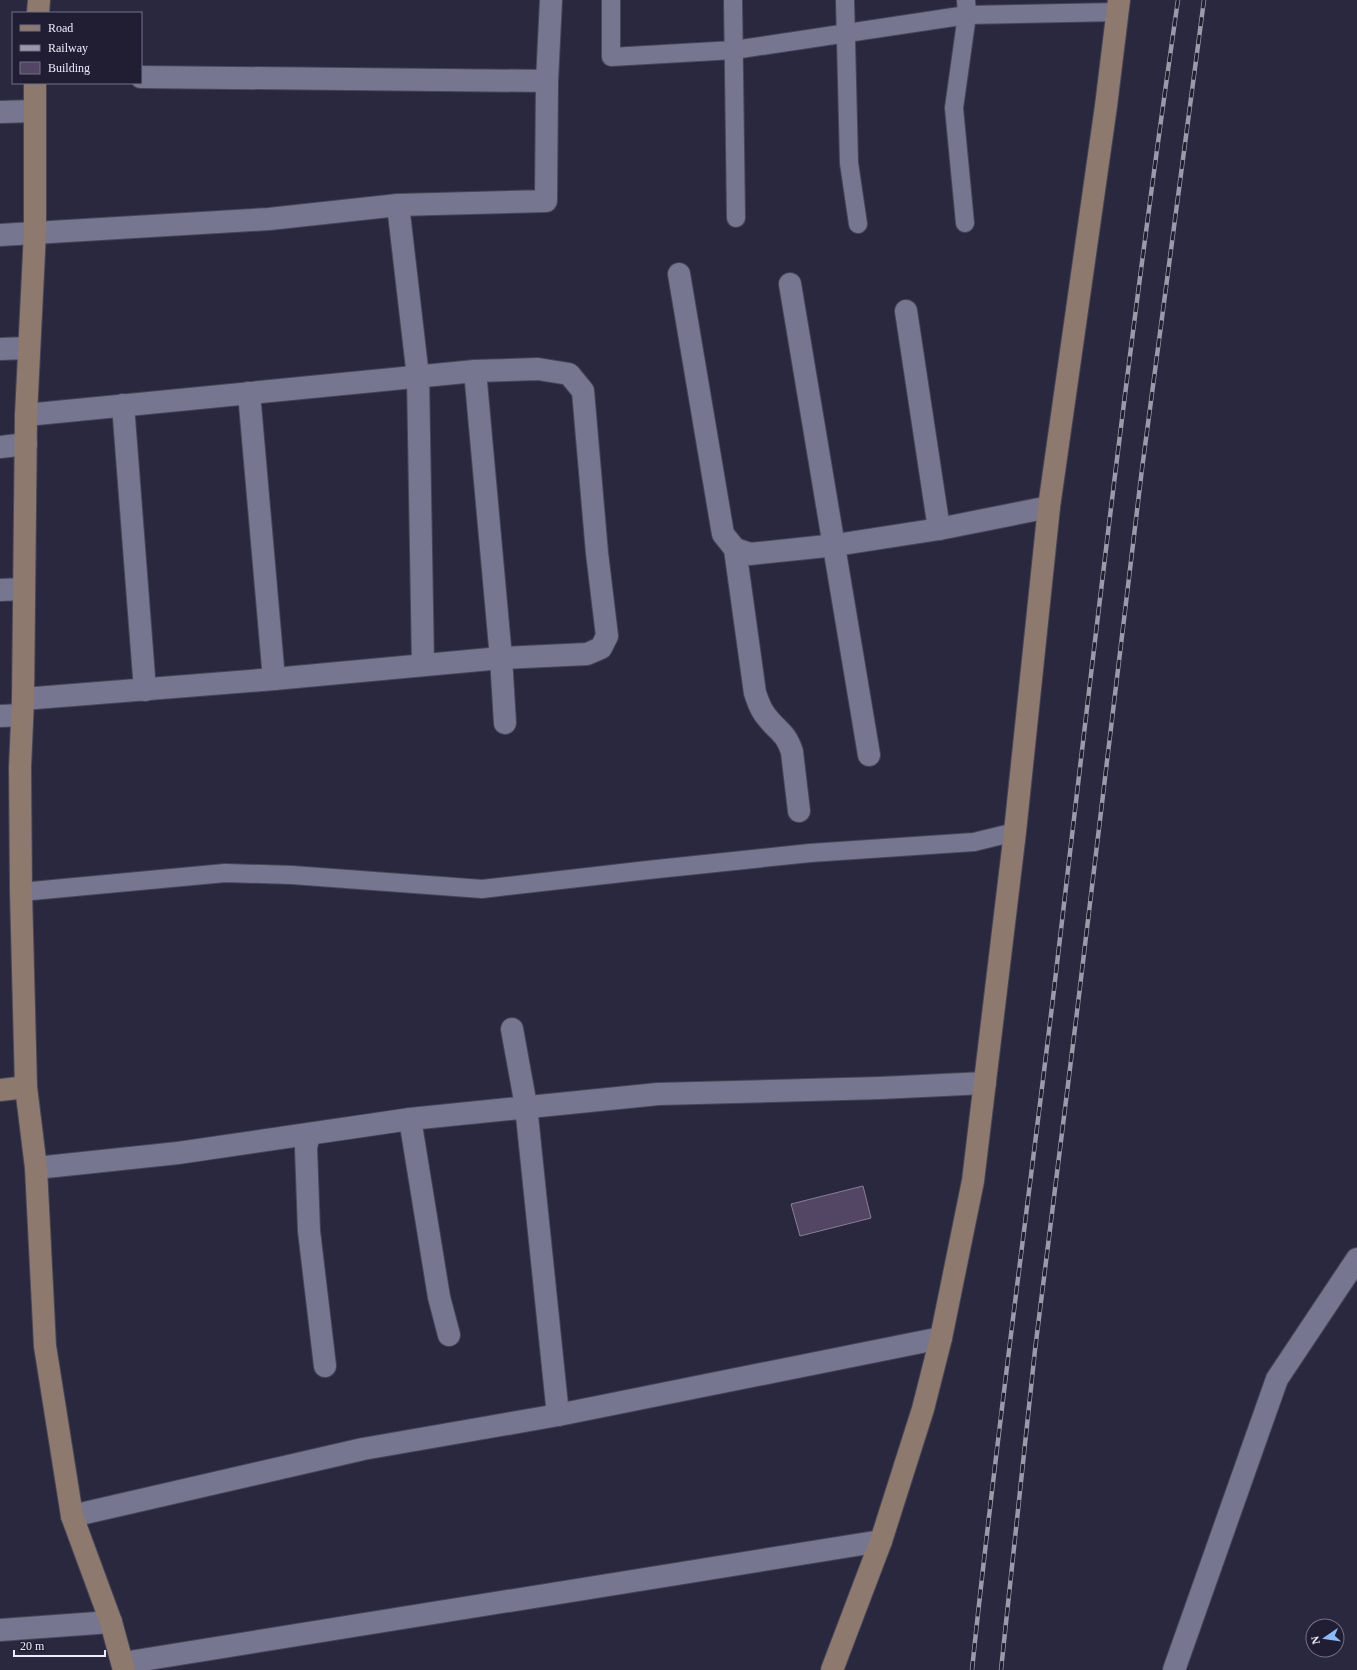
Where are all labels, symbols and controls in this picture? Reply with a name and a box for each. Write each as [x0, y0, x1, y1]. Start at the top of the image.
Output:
legend [12, 12, 142, 84]
text: Road [48, 21, 73, 35]
text: Railway [48, 41, 88, 55]
text: Building [48, 61, 90, 75]
north arrow [1305, 1618, 1345, 1658]
scale bar [14, 1632, 105, 1658]
text: N [1309, 1635, 1322, 1645]
text: 20 m [20, 1639, 45, 1653]

